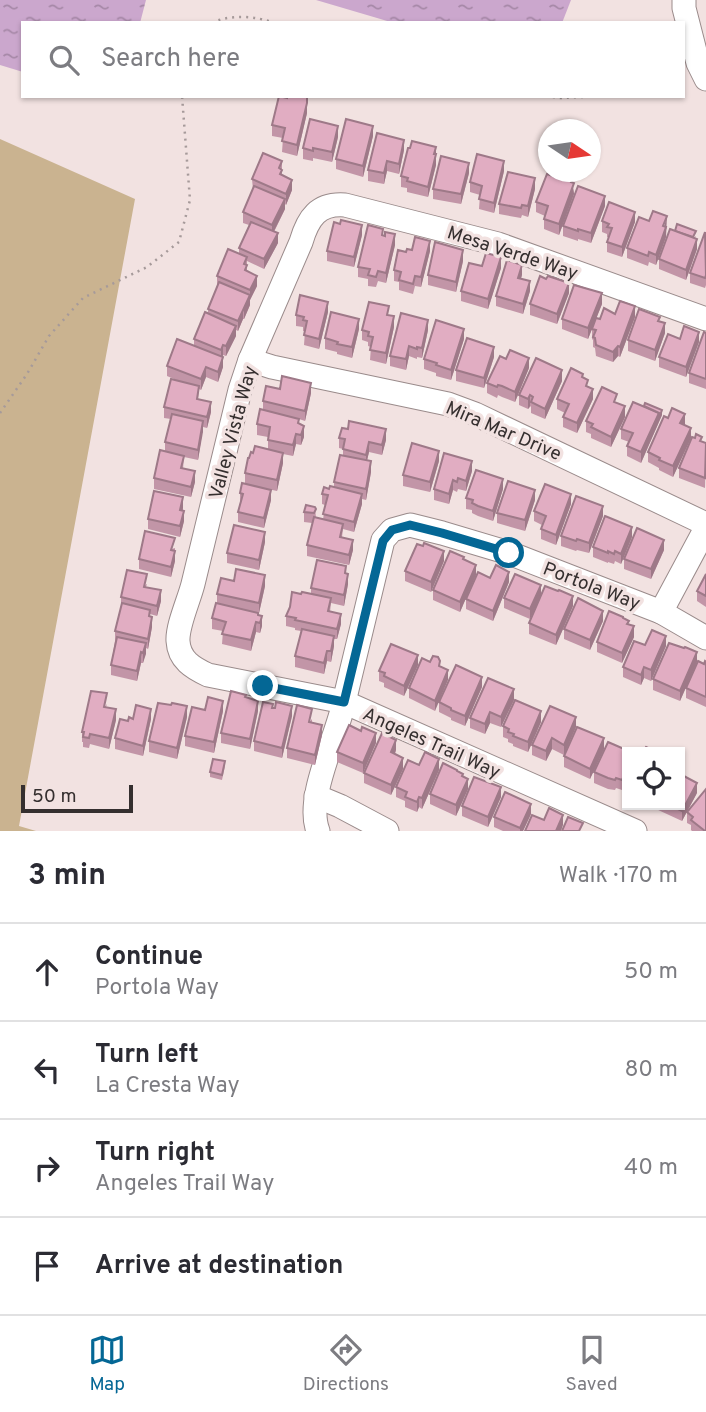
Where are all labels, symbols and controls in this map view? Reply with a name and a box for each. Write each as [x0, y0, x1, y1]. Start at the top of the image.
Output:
search box [21, 21, 685, 98]
icon: search [45, 41, 83, 79]
text: Search here [101, 43, 240, 76]
north arrow [538, 119, 601, 182]
street label: Mesa Verde Way [444, 221, 581, 286]
street label: Valley Vista Way [205, 363, 263, 502]
street label: Mira Mar Drive [442, 397, 565, 467]
route start [493, 537, 524, 568]
street label: Portola Way [539, 557, 643, 616]
route end [247, 670, 278, 701]
street label: Angeles Trail Way [359, 703, 504, 785]
map controls [622, 747, 685, 810]
button: locate [622, 747, 685, 810]
scale bar [21, 782, 133, 814]
text: 50 m [32, 785, 77, 809]
text: 3 min [28, 858, 106, 895]
text: Walk · 170 m [559, 862, 678, 891]
text: Continue [95, 941, 203, 974]
icon: ahead [28, 953, 66, 991]
text: 50 m [624, 958, 678, 987]
text: Portola Way [95, 974, 219, 1003]
text: Turn left [95, 1039, 199, 1072]
icon: left [28, 1051, 66, 1089]
text: 80 m [625, 1056, 678, 1085]
text: La Cresta Way [95, 1072, 240, 1101]
text: Turn right [95, 1137, 215, 1170]
icon: right [28, 1149, 66, 1187]
text: 40 m [624, 1154, 678, 1183]
text: Angeles Trail Way [95, 1170, 274, 1199]
icon: arrive [28, 1247, 66, 1285]
text: Arrive at destination [95, 1250, 343, 1283]
tab: Map [88, 1331, 126, 1397]
tab: Directions [303, 1331, 389, 1397]
tab: Saved [566, 1331, 618, 1397]

